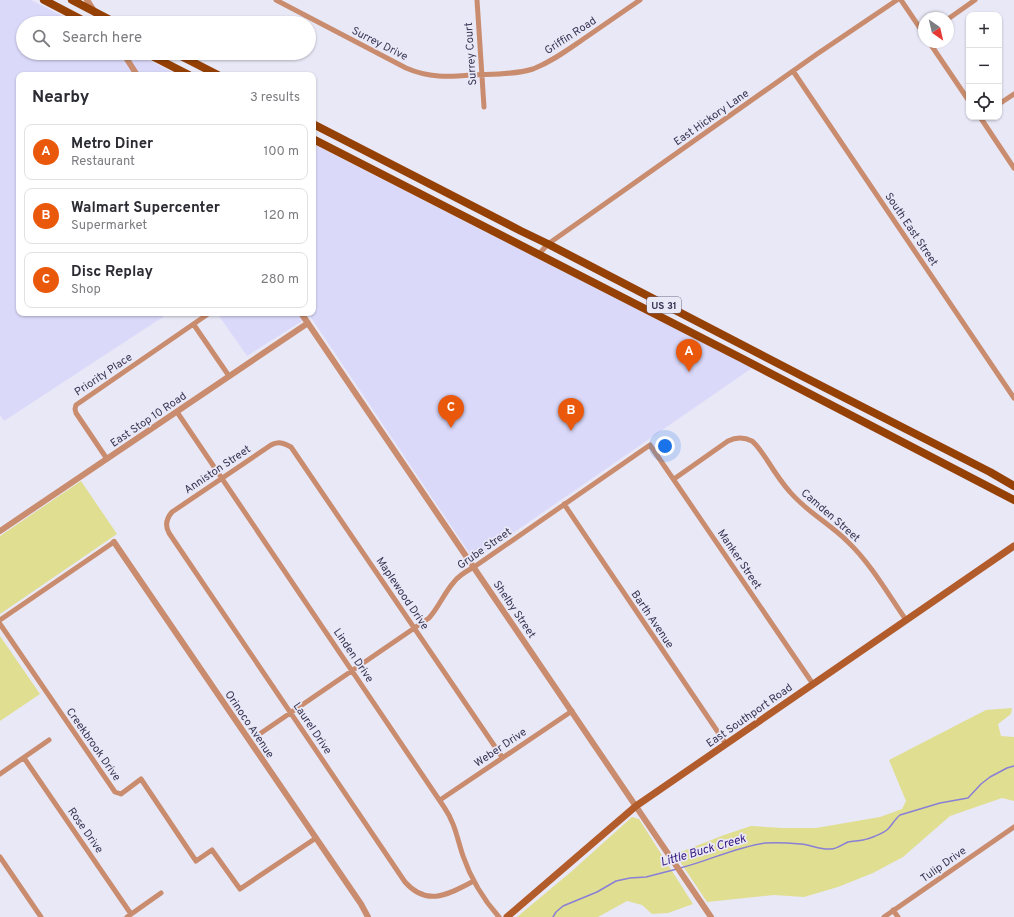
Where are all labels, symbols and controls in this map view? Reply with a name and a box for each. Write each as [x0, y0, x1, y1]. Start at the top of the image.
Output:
north arrow [918, 12, 954, 48]
map controls [966, 12, 1002, 120]
button: + [966, 12, 1002, 48]
street label: Griffin Road [542, 14, 599, 58]
search box [16, 16, 316, 60]
street label: Surrey Court [462, 22, 480, 86]
street label: Surrey Drive [349, 24, 410, 64]
icon: search [30, 27, 52, 49]
text: Search here [62, 29, 142, 48]
button: − [966, 48, 1002, 84]
button: locate [966, 84, 1002, 120]
text: Nearby [32, 87, 89, 109]
street label: East Hickory Lane [671, 87, 752, 149]
text: 3 results [250, 90, 300, 106]
text: Metro Diner [71, 135, 153, 154]
text: A [41, 144, 51, 160]
text: 100 m [263, 144, 299, 160]
text: Restaurant [71, 154, 135, 170]
street label: South East Street [881, 190, 941, 269]
text: Walmart Supercenter [71, 199, 220, 218]
text: B [42, 208, 50, 224]
text: 120 m [264, 208, 299, 224]
text: Supermarket [71, 218, 147, 234]
text: Disc Replay [71, 263, 153, 282]
text: C [42, 272, 50, 288]
text: 280 m [261, 272, 299, 288]
text: Shop [71, 282, 101, 298]
road number: US 31 [647, 297, 681, 313]
pin: A [676, 339, 702, 372]
street label: Priority Place [72, 350, 135, 399]
street label: East Stop 10 Road [108, 389, 189, 450]
pin: C [438, 395, 464, 428]
pin: B [558, 398, 584, 431]
your location [655, 436, 675, 456]
street label: Anniston Street [182, 442, 253, 497]
street label: Camden Street [798, 486, 863, 545]
street label: Grube Street [455, 525, 514, 573]
street label: Manker Street [714, 527, 764, 592]
street label: Maplewood Drive [373, 555, 432, 633]
street label: Shelby Street [490, 578, 539, 641]
street label: Barth Avenue [628, 588, 677, 651]
street label: Linden Drive [330, 626, 376, 685]
street label: East Southport Road [704, 681, 795, 751]
street label: Orinoco Avenue [221, 688, 277, 761]
street label: Laurel Drive [290, 700, 335, 757]
street label: Creekbrook Drive [63, 705, 124, 784]
street label: Weber Drive [472, 725, 530, 770]
street label: Rose Drive [64, 805, 106, 856]
water label: Little Buck Creek [659, 831, 749, 871]
street label: Tulip Drive [918, 844, 969, 886]

